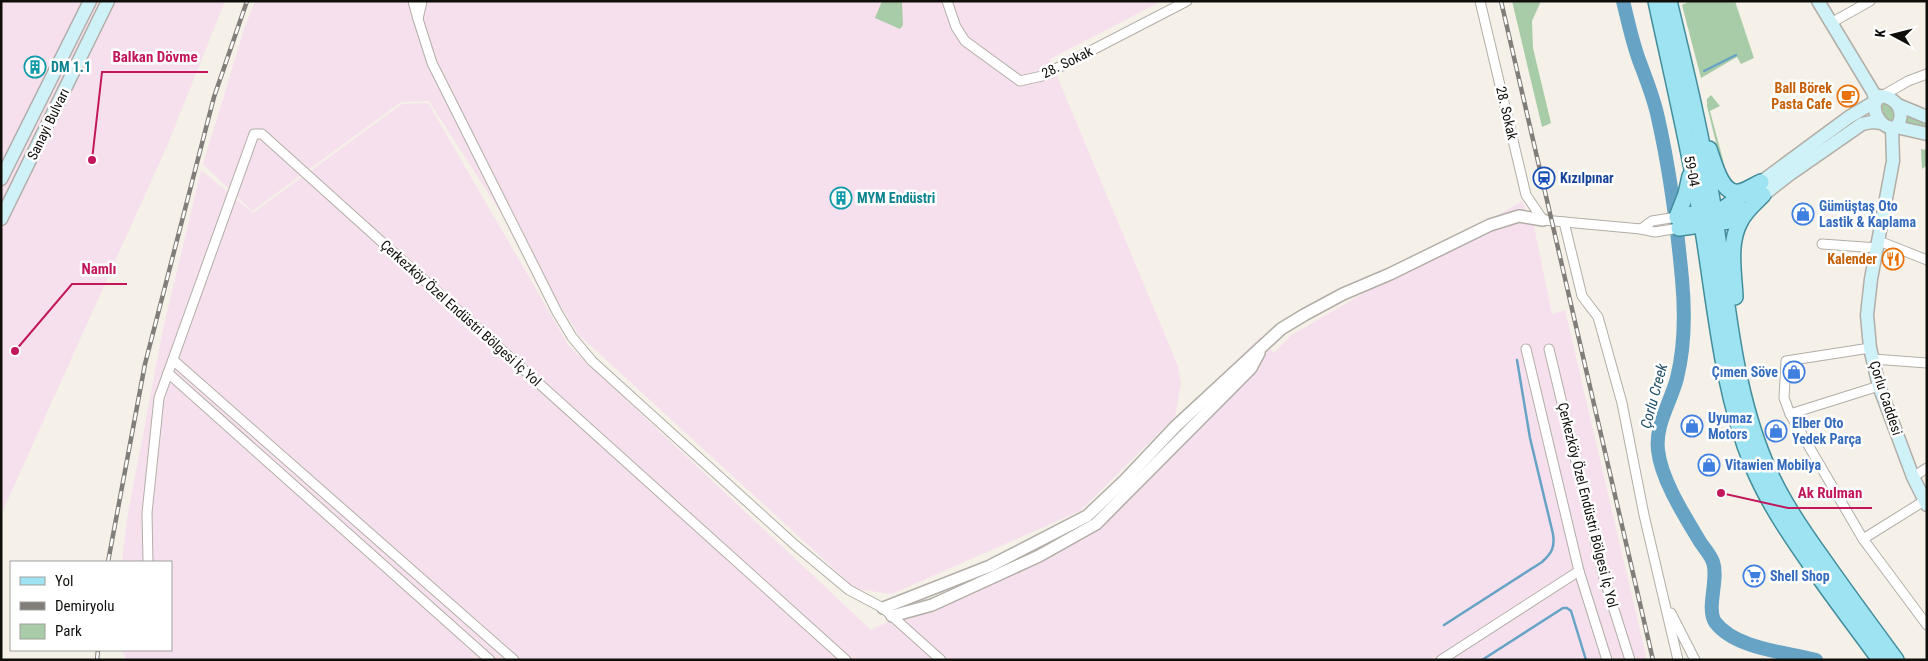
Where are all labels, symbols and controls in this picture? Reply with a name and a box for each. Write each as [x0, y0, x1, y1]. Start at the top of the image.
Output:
north arrow [1868, 10, 1918, 60]
text: K [1872, 28, 1889, 38]
callout: Balkan Dövme [102, 42, 208, 72]
street label: 28. Sokak [1039, 43, 1096, 81]
text: Balkan Dövme [112, 48, 198, 66]
building icon: DM 1.1 [23, 55, 47, 79]
place label: DM 1.1 [51, 59, 91, 75]
place label: Ball Börek Pasta Cafe [1771, 80, 1832, 112]
cafe icon: Ball Börek Pasta Cafe [1836, 84, 1860, 108]
street label: 28. Sokak [1493, 85, 1521, 142]
street label: Sanayi Bulvarı [24, 86, 72, 162]
street label: 59-04 [1681, 154, 1703, 188]
station icon: Kızılpınar [1532, 166, 1556, 190]
place label: Kızılpınar [1560, 170, 1614, 186]
building icon: MYM Endüstri [829, 186, 853, 210]
place label: MYM Endüstri [857, 190, 935, 206]
place label: Gümüştaş Oto Lastik & Kaplama [1819, 198, 1917, 230]
shop icon: Gümüştaş Oto Lastik & Kaplama [1791, 202, 1815, 226]
street label: Çerkezköy Özel Endüstri Bölgesi İç Yol [377, 237, 545, 389]
restaurant icon: Kalender [1881, 247, 1905, 271]
place label: Kalender [1827, 251, 1877, 267]
callout: Namlı [72, 254, 127, 284]
text: Namlı [81, 260, 117, 278]
street label: Çorlu Caddesi [1866, 359, 1906, 437]
shop icon: Çımen Söve [1782, 360, 1806, 384]
water label: Çorlu Creek [1637, 361, 1671, 430]
place label: Çımen Söve [1712, 364, 1778, 380]
street label: Çerkezköy Özel Endüstri Bölgesi İç Yol [1555, 401, 1621, 609]
place label: Uyumaz Motors [1708, 410, 1752, 442]
shop icon: Uyumaz Motors [1680, 414, 1704, 438]
place label: Elber Oto Yedek Parça [1792, 415, 1862, 447]
shop icon: Elber Oto Yedek Parça [1764, 419, 1788, 443]
shop icon: Vitawien Mobilya [1697, 453, 1721, 477]
place label: Vitawien Mobilya [1725, 457, 1821, 473]
callout: Ak Rulman [1788, 478, 1872, 508]
text: Ak Rulman [1798, 484, 1862, 502]
legend [10, 561, 172, 651]
supermarket icon: Shell Shop [1742, 564, 1766, 588]
place label: Shell Shop [1770, 568, 1830, 584]
text: Yol [55, 572, 73, 590]
text: Demiryolu [55, 597, 114, 615]
text: Park [55, 622, 82, 640]

